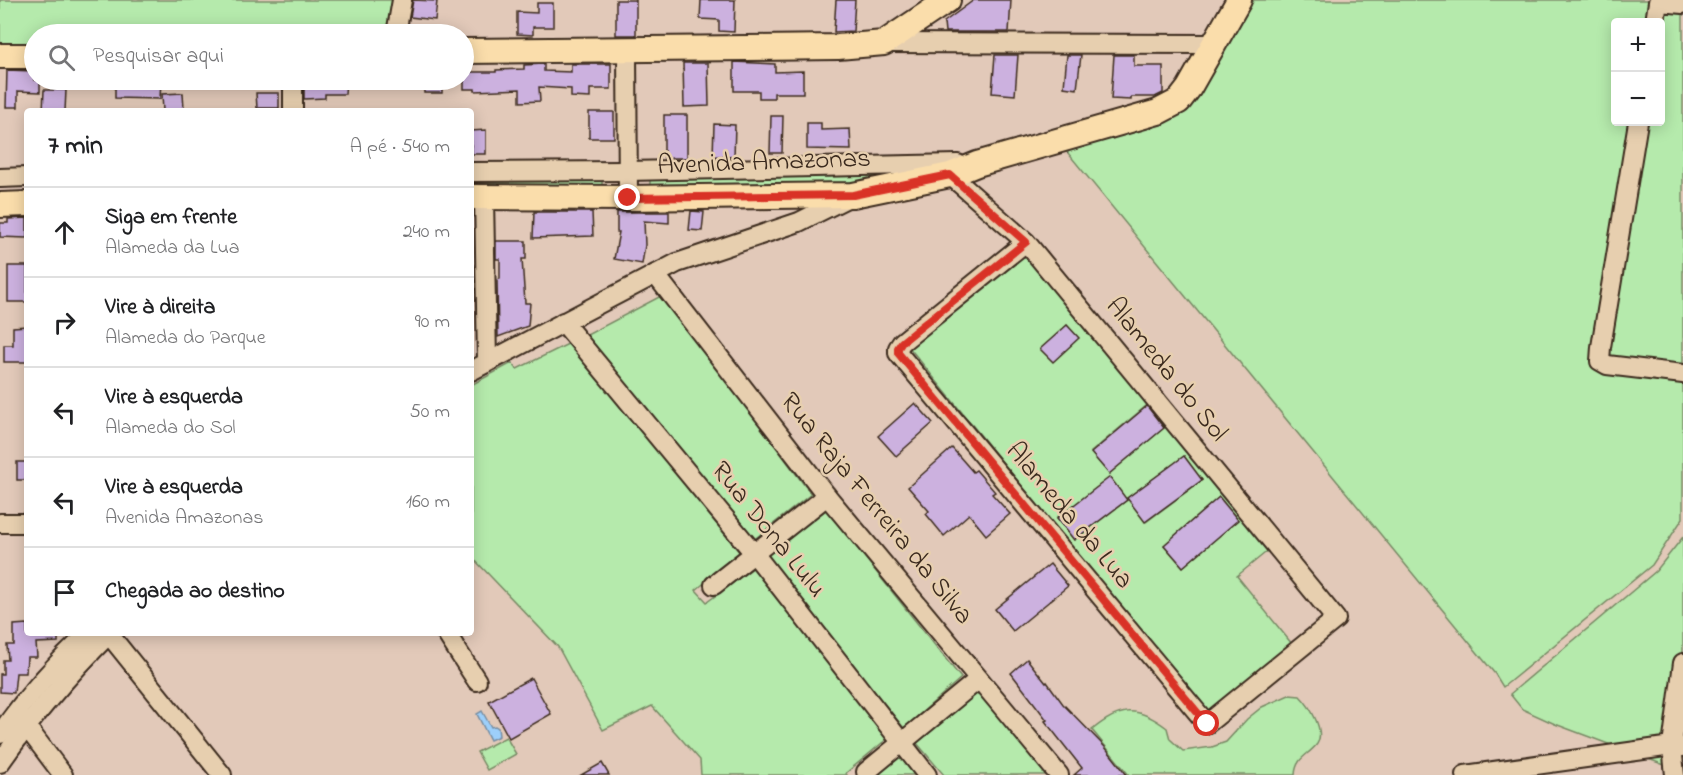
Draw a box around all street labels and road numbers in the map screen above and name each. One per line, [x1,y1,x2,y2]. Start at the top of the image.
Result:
street label: Avenida Amazonas [656,140,872,186]
street label: Alameda do Sol [1095,289,1237,451]
street label: Rua Raja Ferreira da Silva [770,384,982,634]
street label: Alameda da Lua [996,434,1142,598]
street label: Rua Dona Lulu [701,453,835,607]

